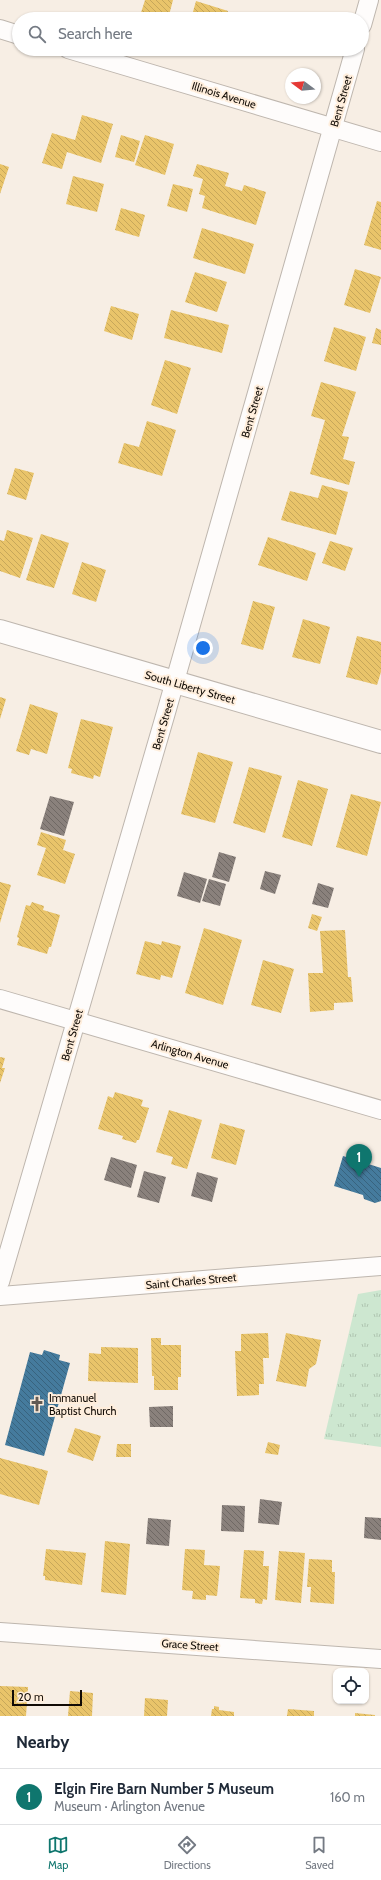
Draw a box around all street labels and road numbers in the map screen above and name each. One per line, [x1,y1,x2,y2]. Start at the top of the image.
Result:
street label: Bent Street [327,73,355,128]
street label: Illinois Avenue [190,79,258,112]
street label: Bent Street [238,384,266,439]
street label: South Liberty Street [143,667,237,707]
street label: Bent Street [149,696,177,751]
street label: Bent Street [58,1007,86,1062]
street label: Arlington Avenue [150,1036,231,1072]
street label: Saint Charles Street [145,1270,237,1292]
street label: Grace Street [161,1636,219,1654]

